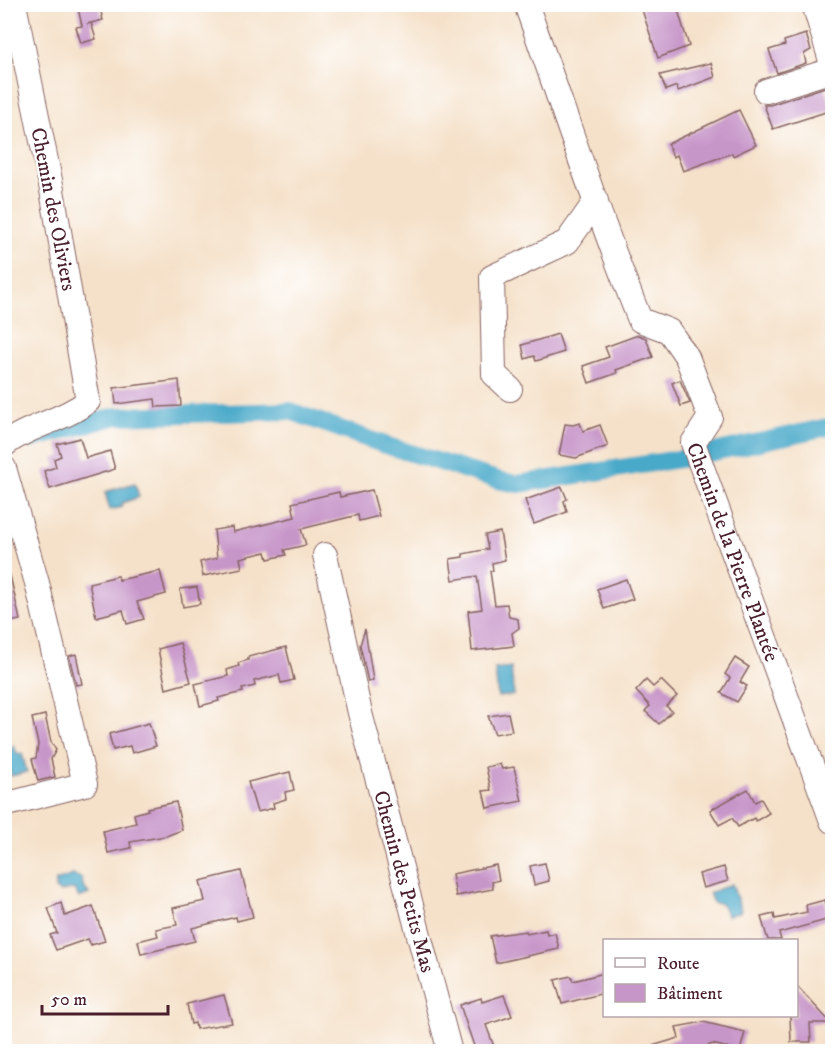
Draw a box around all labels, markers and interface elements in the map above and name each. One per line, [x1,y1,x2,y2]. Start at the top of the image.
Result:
street label: Chemin des Oliviers [24,125,82,293]
street label: Chemin de la Pierre Plantée [680,439,784,666]
street label: Chemin des Petits Mas [367,788,440,975]
legend [603,939,798,1017]
text: Route [657,953,700,975]
scale bar [42,978,168,1016]
text: Bâtiment [657,983,723,1005]
text: 50 m [51,989,87,1011]

